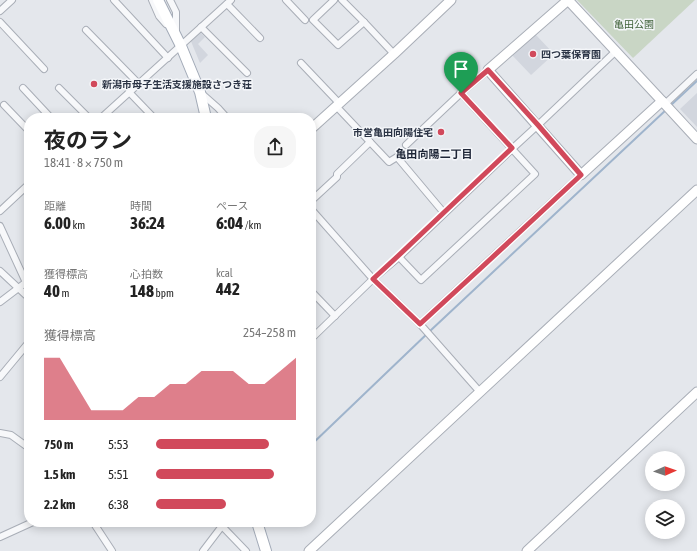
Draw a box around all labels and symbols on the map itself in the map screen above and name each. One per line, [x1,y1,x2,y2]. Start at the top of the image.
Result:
park label: 亀田公園 [614,19,654,30]
marker: 四つ葉保育園 [528,49,538,59]
place label: 四つ葉保育園 [541,49,601,60]
pin [444,52,478,93]
marker: 新潟市母子生活支援施設さつき荘 [89,79,99,89]
place label: 新潟市母子生活支援施設さつき荘 [102,79,252,90]
place label: 市営亀田向陽住宅 [353,127,433,138]
marker: 市営亀田向陽住宅 [436,127,446,137]
district label: 亀田向陽二丁目 [396,148,473,160]
north arrow [645,451,685,491]

